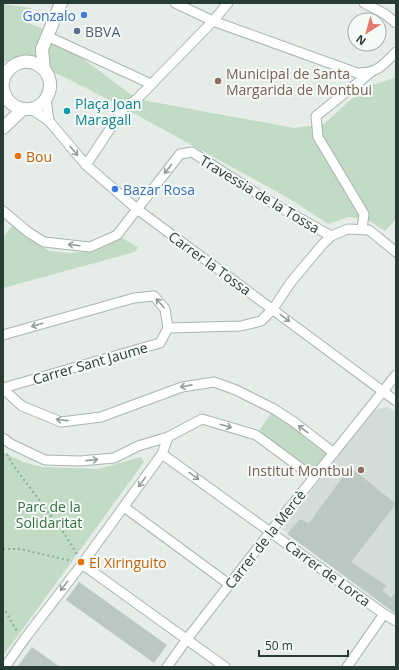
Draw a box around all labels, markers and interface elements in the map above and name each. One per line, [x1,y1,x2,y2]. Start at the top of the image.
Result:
place label: Gonzalo [23,6,76,25]
marker: Gonzalo [79,10,89,20]
north arrow [347,12,387,52]
place label: BBVA [85,22,120,41]
marker: BBVA [72,26,82,36]
text: N [353,32,369,49]
place label: Municipal de Santa Margarida de Montbui [226,64,372,99]
marker: Municipal de Santa Margarida de Montbui [213,76,223,86]
place label: Plaça Joan Maragall [75,94,141,129]
marker: Plaça Joan Maragall [62,106,72,116]
one-way arrow [69,146,78,156]
place label: Bou [26,147,52,166]
marker: Bou [13,151,23,161]
street label: Travessia de la Tossa [197,151,323,237]
one-way arrow [164,163,173,174]
place label: Bazar Rosa [123,180,195,199]
marker: Bazar Rosa [110,184,120,194]
street label: Carrer la Tossa [165,227,255,299]
one-way arrow [68,241,81,249]
one-way arrow [155,298,164,309]
one-way arrow [279,314,290,323]
one-way arrow [31,322,44,330]
street label: Carrer Sant Jaume [30,337,150,389]
one-way arrow [180,383,193,391]
one-way arrow [56,416,69,424]
one-way arrow [220,423,233,430]
one-way arrow [298,425,309,433]
one-way arrow [85,456,98,463]
place label: Institut Montbui [248,461,353,480]
marker: Institut Montbui [356,465,366,475]
one-way arrow [188,472,199,480]
one-way arrow [138,476,146,487]
street label: Carrer de la Mercè [220,485,310,593]
park label: Parc de la Solidaritat [16,497,82,532]
street label: Carrer de Lorca [281,536,375,610]
place label: El Xiringuito [89,553,167,572]
marker: El Xiringuito [76,557,86,567]
one-way arrow [60,581,69,592]
scale bar [259,632,348,658]
text: 50 m [265,637,293,654]

